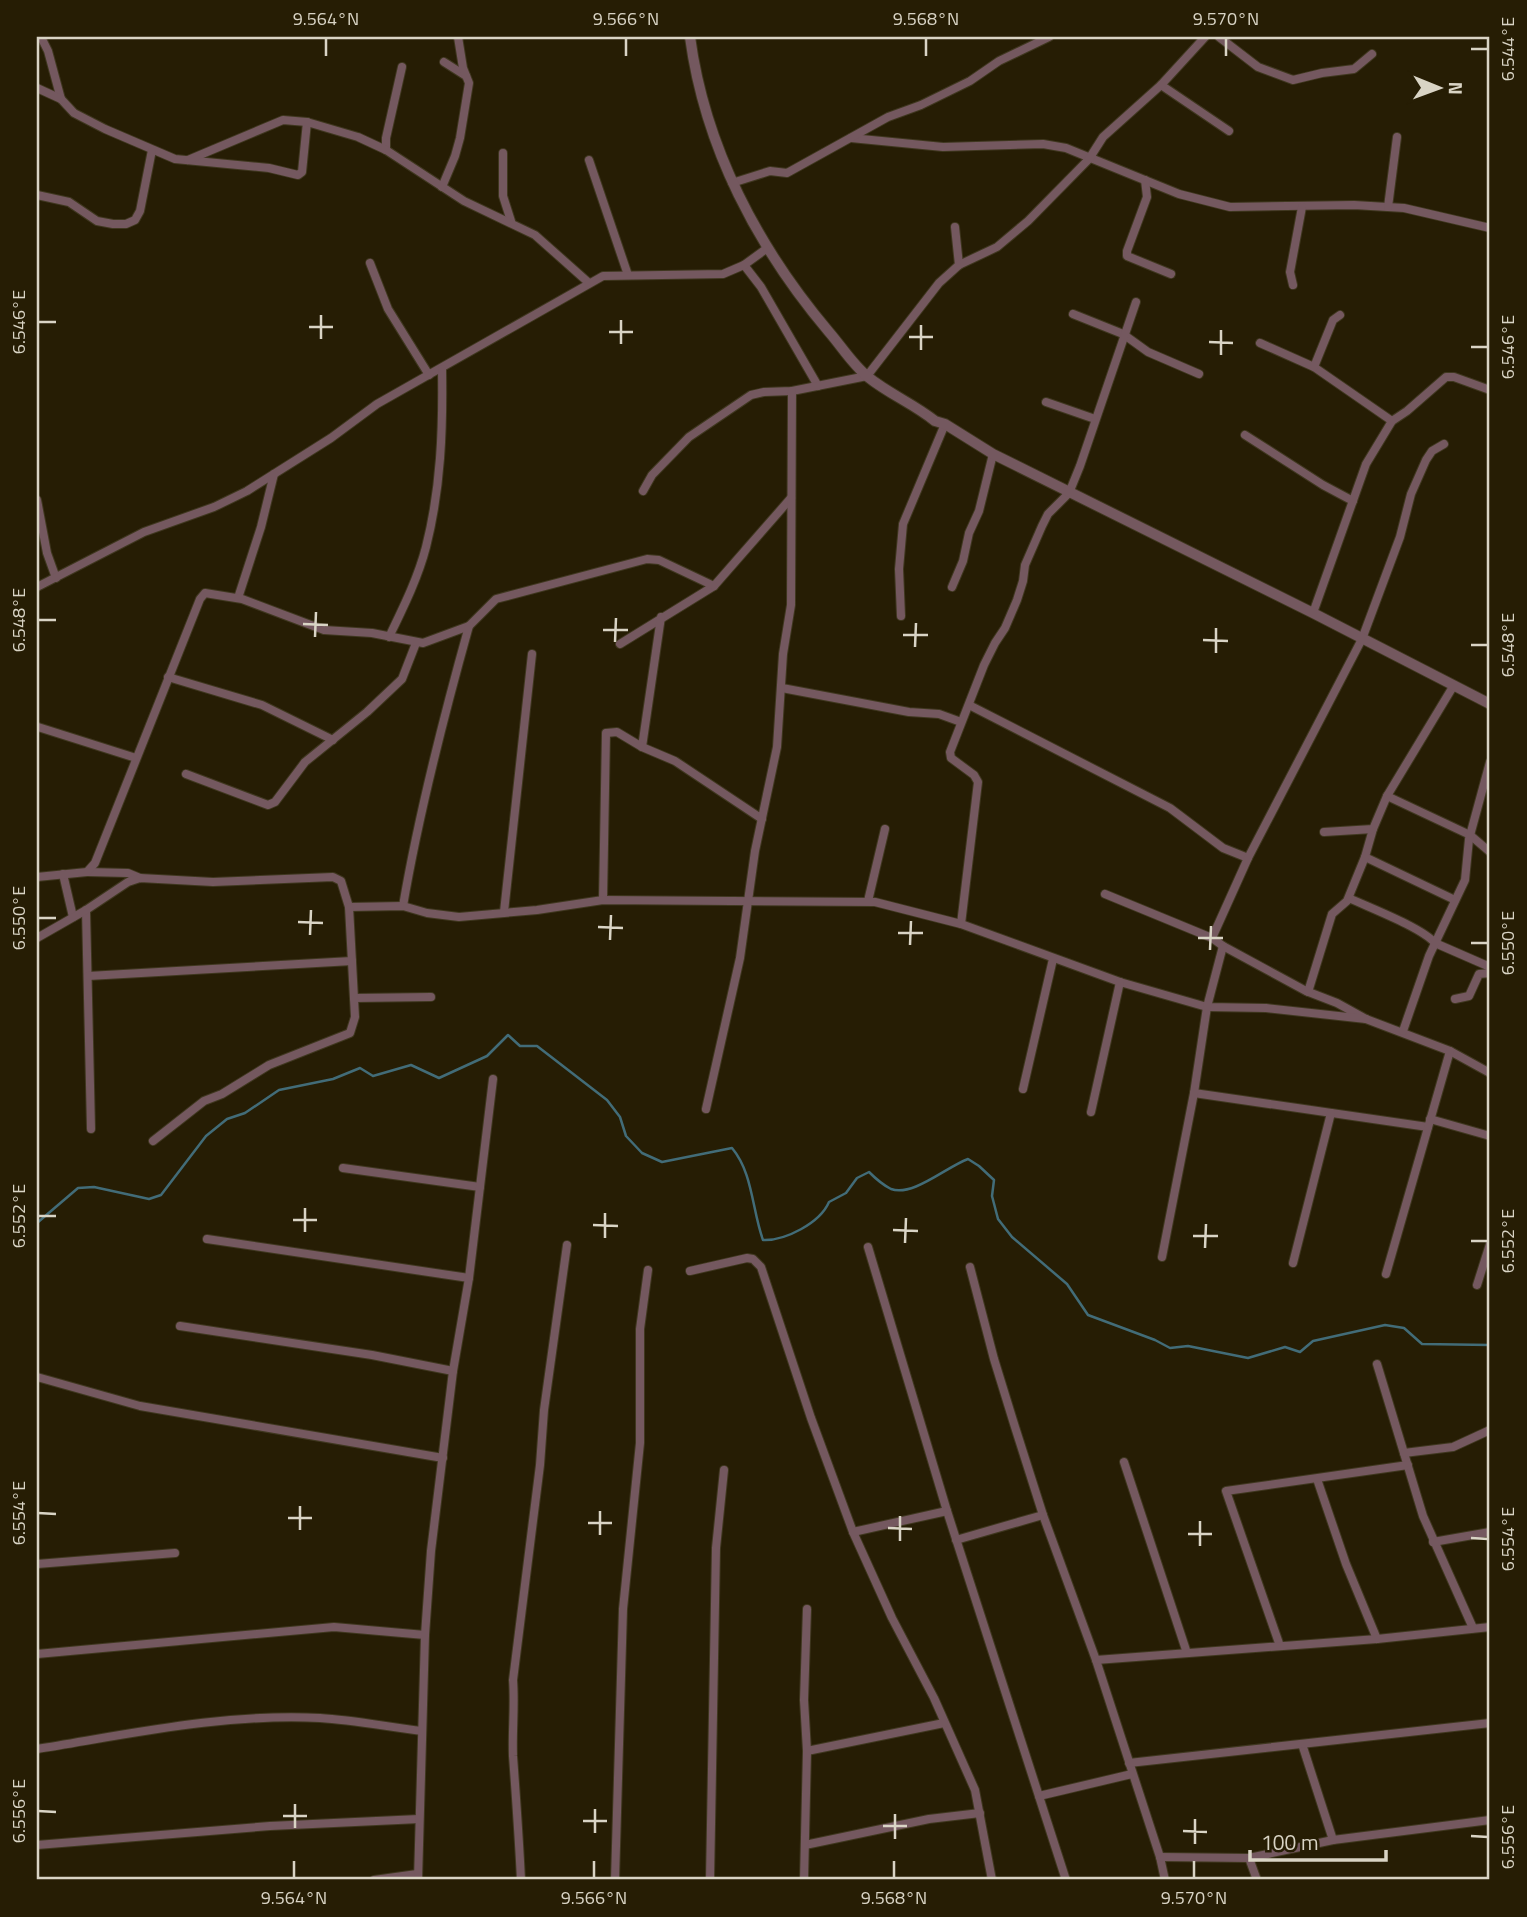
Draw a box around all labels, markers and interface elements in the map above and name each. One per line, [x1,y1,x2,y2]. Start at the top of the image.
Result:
text: 9.564°N [293,5,359,32]
text: 9.566°N [593,5,659,32]
text: 9.568°N [893,5,959,32]
text: 9.570°N [1193,5,1259,32]
text: 6.544°E [1494,17,1521,81]
north arrow [1404,52,1474,122]
text: N [1442,81,1471,95]
text: 6.546°E [5,290,32,354]
text: 6.546°E [1494,315,1521,379]
text: 6.548°E [5,588,32,652]
text: 6.548°E [1494,613,1521,677]
text: 6.550°E [5,886,32,950]
text: 6.550°E [1494,911,1521,975]
text: 6.552°E [5,1184,32,1248]
text: 6.552°E [1494,1209,1521,1273]
text: 6.554°E [5,1481,32,1545]
text: 6.554°E [1494,1507,1521,1571]
text: 6.556°E [5,1779,32,1843]
text: 6.556°E [1494,1805,1521,1869]
scale bar [1250,1819,1387,1863]
text: 100 m [1261,1826,1318,1858]
text: 9.564°N [261,1884,327,1911]
text: 9.566°N [561,1884,627,1911]
text: 9.568°N [861,1884,927,1911]
text: 9.570°N [1161,1884,1227,1911]

